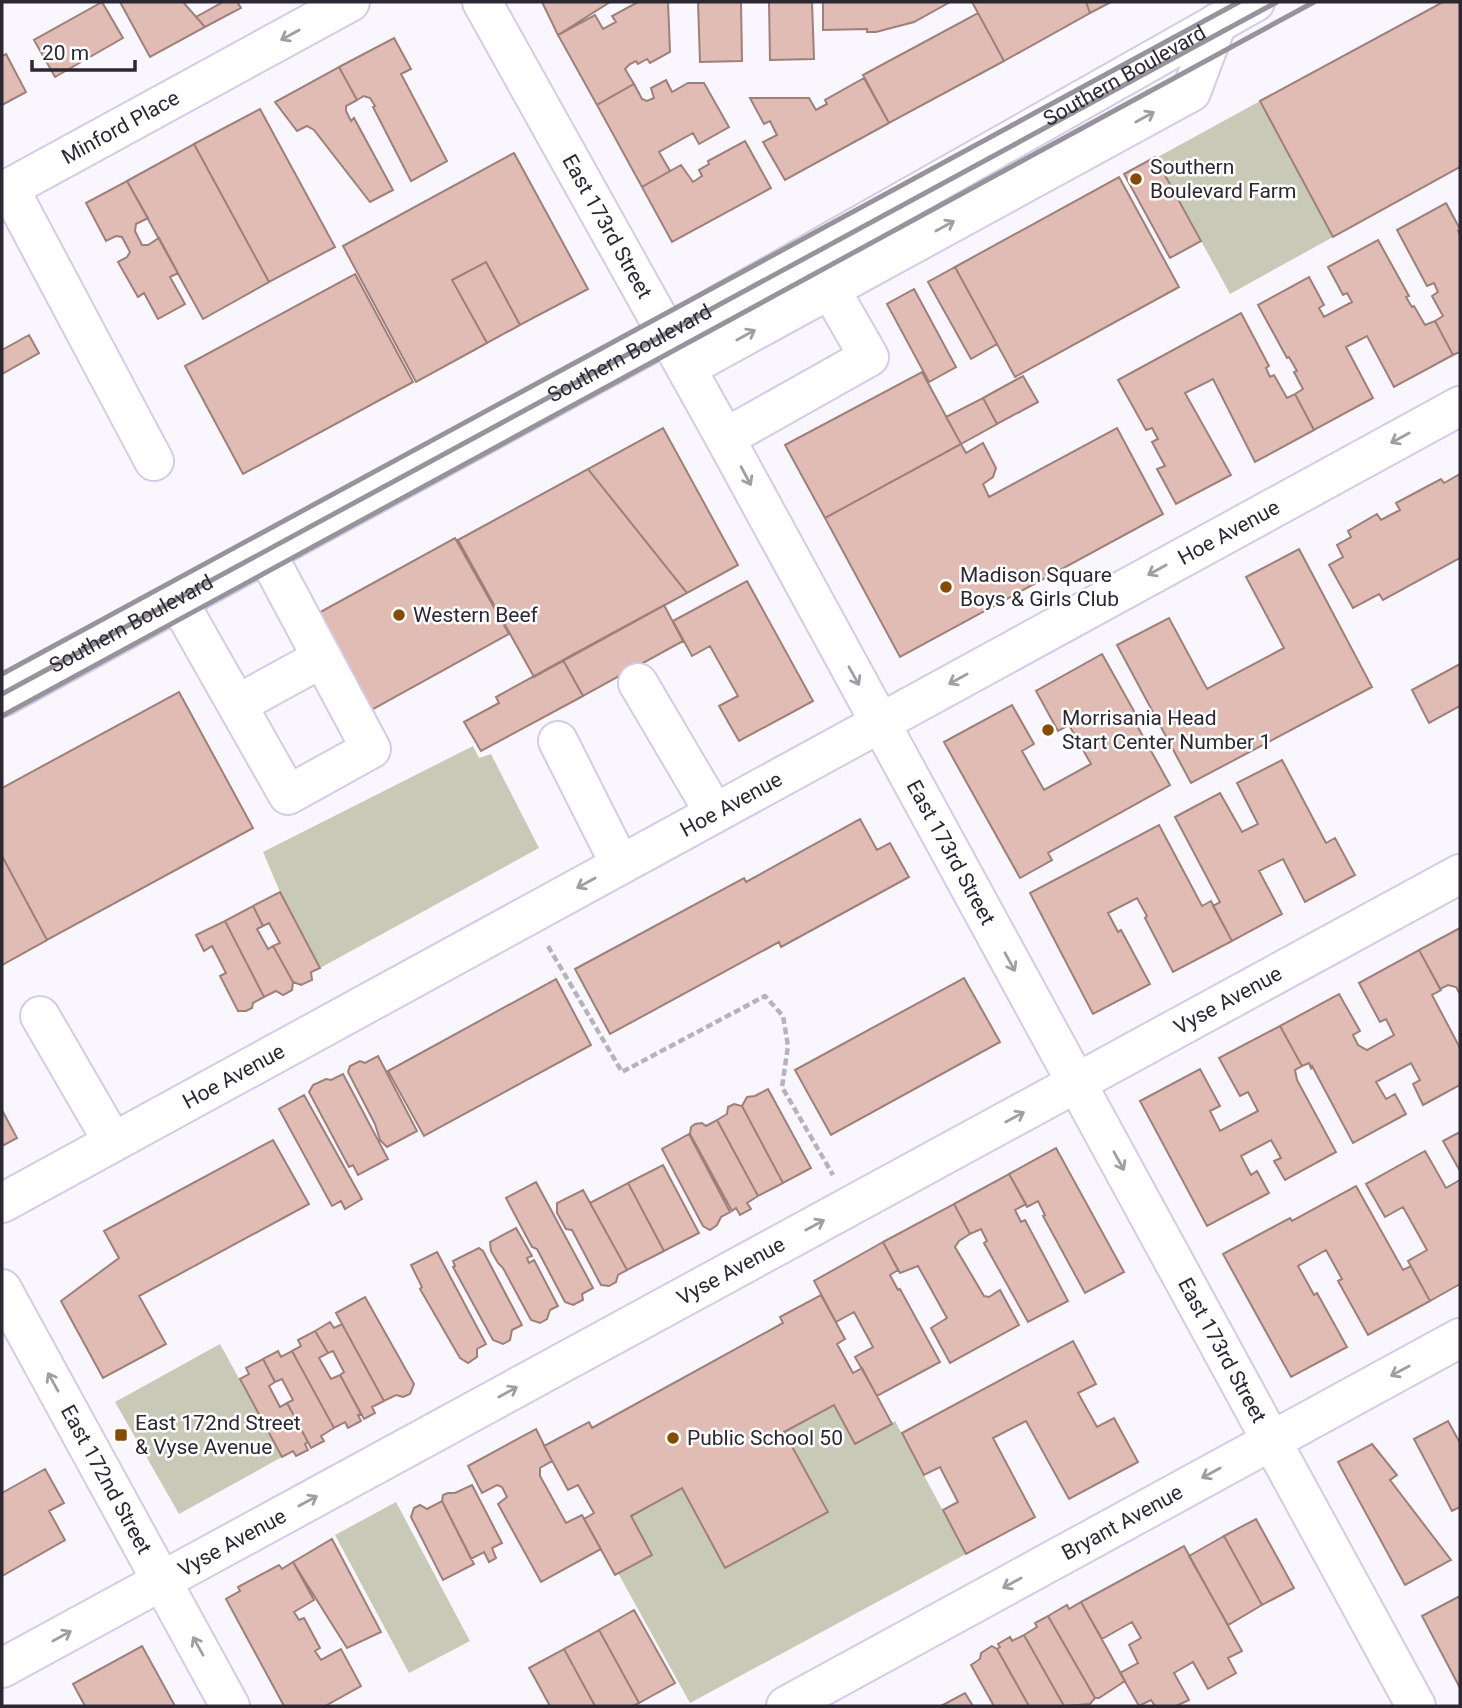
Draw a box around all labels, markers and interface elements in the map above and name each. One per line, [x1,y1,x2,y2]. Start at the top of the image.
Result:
street label: Southern Boulevard [1039,20,1210,131]
scale bar [32,28,135,72]
one-way arrow [280,28,301,42]
text: 20 m [42,41,89,65]
street label: Minford Place [58,86,183,169]
one-way arrow [1134,110,1154,124]
street label: East 173rd Street [557,150,657,303]
place label: Southern Boulevard Farm [1150,155,1296,203]
marker: Southern Boulevard Farm [1128,171,1144,187]
one-way arrow [934,219,955,232]
street label: Southern Boulevard [544,299,715,408]
one-way arrow [735,328,755,342]
one-way arrow [1391,431,1411,445]
one-way arrow [740,465,753,486]
street label: Hoe Avenue [1174,495,1284,570]
place label: Madison Square Boys & Girls Club [960,563,1119,611]
one-way arrow [1148,563,1168,577]
street label: Southern Boulevard [45,570,217,678]
marker: Madison Square Boys & Girls Club [938,579,954,595]
place label: Western Beef [413,603,539,627]
marker: Western Beef [391,607,407,623]
one-way arrow [848,665,861,686]
one-way arrow [948,672,968,686]
place label: Morrisania Head Start Center Number 1 [1062,706,1271,754]
marker: Morrisania Head Start Center Number 1 [1040,722,1056,738]
street label: Hoe Avenue [676,767,786,842]
street label: East 173rd Street [902,776,1000,929]
one-way arrow [577,876,597,890]
one-way arrow [1004,951,1017,972]
street label: Vyse Avenue [1170,961,1286,1039]
street label: Hoe Avenue [179,1039,289,1114]
one-way arrow [1005,1109,1025,1123]
one-way arrow [1112,1151,1126,1171]
one-way arrow [805,1218,825,1232]
street label: Vyse Avenue [673,1232,789,1310]
street label: East 173rd Street [1173,1274,1271,1427]
one-way arrow [1390,1365,1411,1378]
one-way arrow [46,1373,60,1393]
one-way arrow [497,1385,518,1398]
street label: East 172nd Street [56,1401,156,1558]
place label: East 172nd Street & Vyse Avenue [135,1411,301,1459]
place label: Public School 50 [687,1426,843,1450]
marker: East 172nd Street & Vyse Avenue [113,1427,129,1443]
marker: Public School 50 [665,1430,681,1446]
one-way arrow [1202,1467,1222,1481]
street label: Bryant Avenue [1058,1480,1187,1565]
one-way arrow [298,1494,318,1508]
street label: Vyse Avenue [174,1504,290,1582]
one-way arrow [1002,1577,1023,1590]
one-way arrow [51,1629,71,1643]
one-way arrow [191,1637,205,1657]

